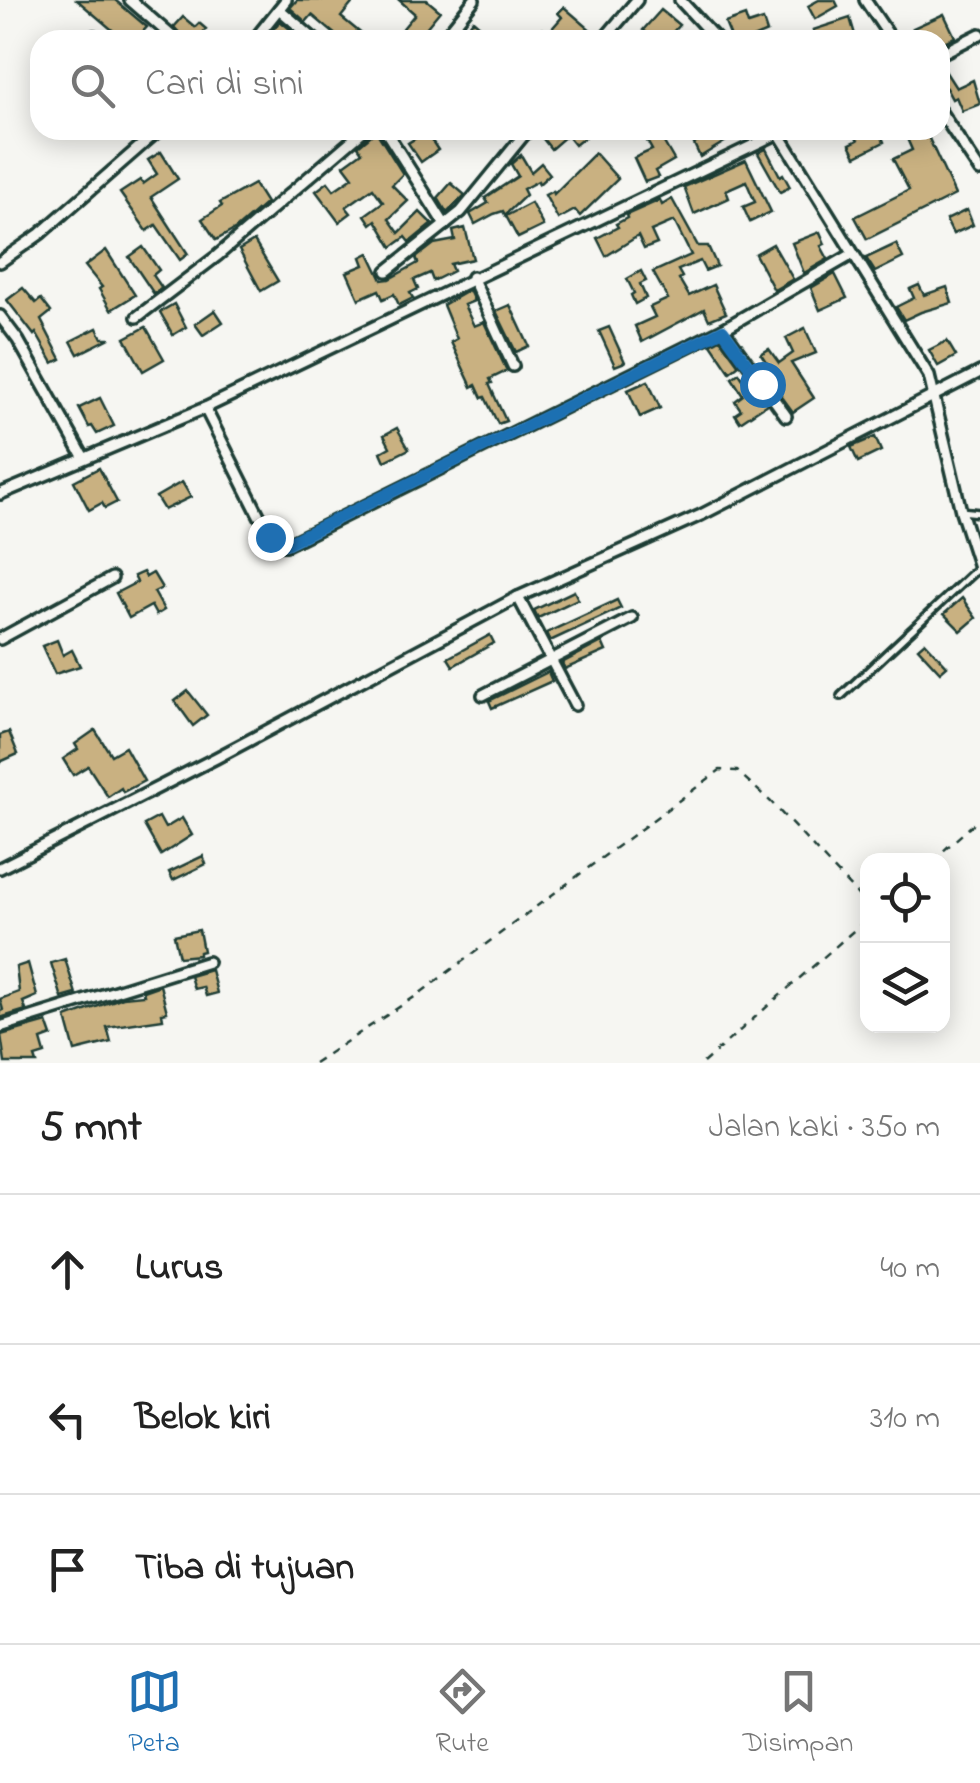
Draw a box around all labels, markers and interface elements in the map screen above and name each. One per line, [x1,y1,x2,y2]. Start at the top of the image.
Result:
search box [30,30,950,140]
text: Cari di sini [145,57,304,113]
icon: search [65,58,120,113]
route start [740,362,786,408]
route end [248,515,294,561]
map controls [860,853,950,1033]
button: locate [860,853,950,943]
button: layers [860,943,950,1033]
text: 5 mnt [40,1098,142,1159]
text: Jalan kaki · 350 m [709,1105,940,1152]
text: Lurus [135,1241,223,1297]
icon: ahead [40,1242,95,1297]
text: 40 m [880,1246,940,1293]
text: Belok kiri [135,1391,271,1447]
icon: left [40,1392,95,1447]
text: 310 m [870,1396,940,1443]
text: Tiba di tujuan [135,1541,354,1597]
icon: arrive [40,1542,95,1597]
tab: Peta [127,1664,182,1765]
tab: Rute [435,1664,490,1765]
tab: Disimpan [743,1664,853,1765]

